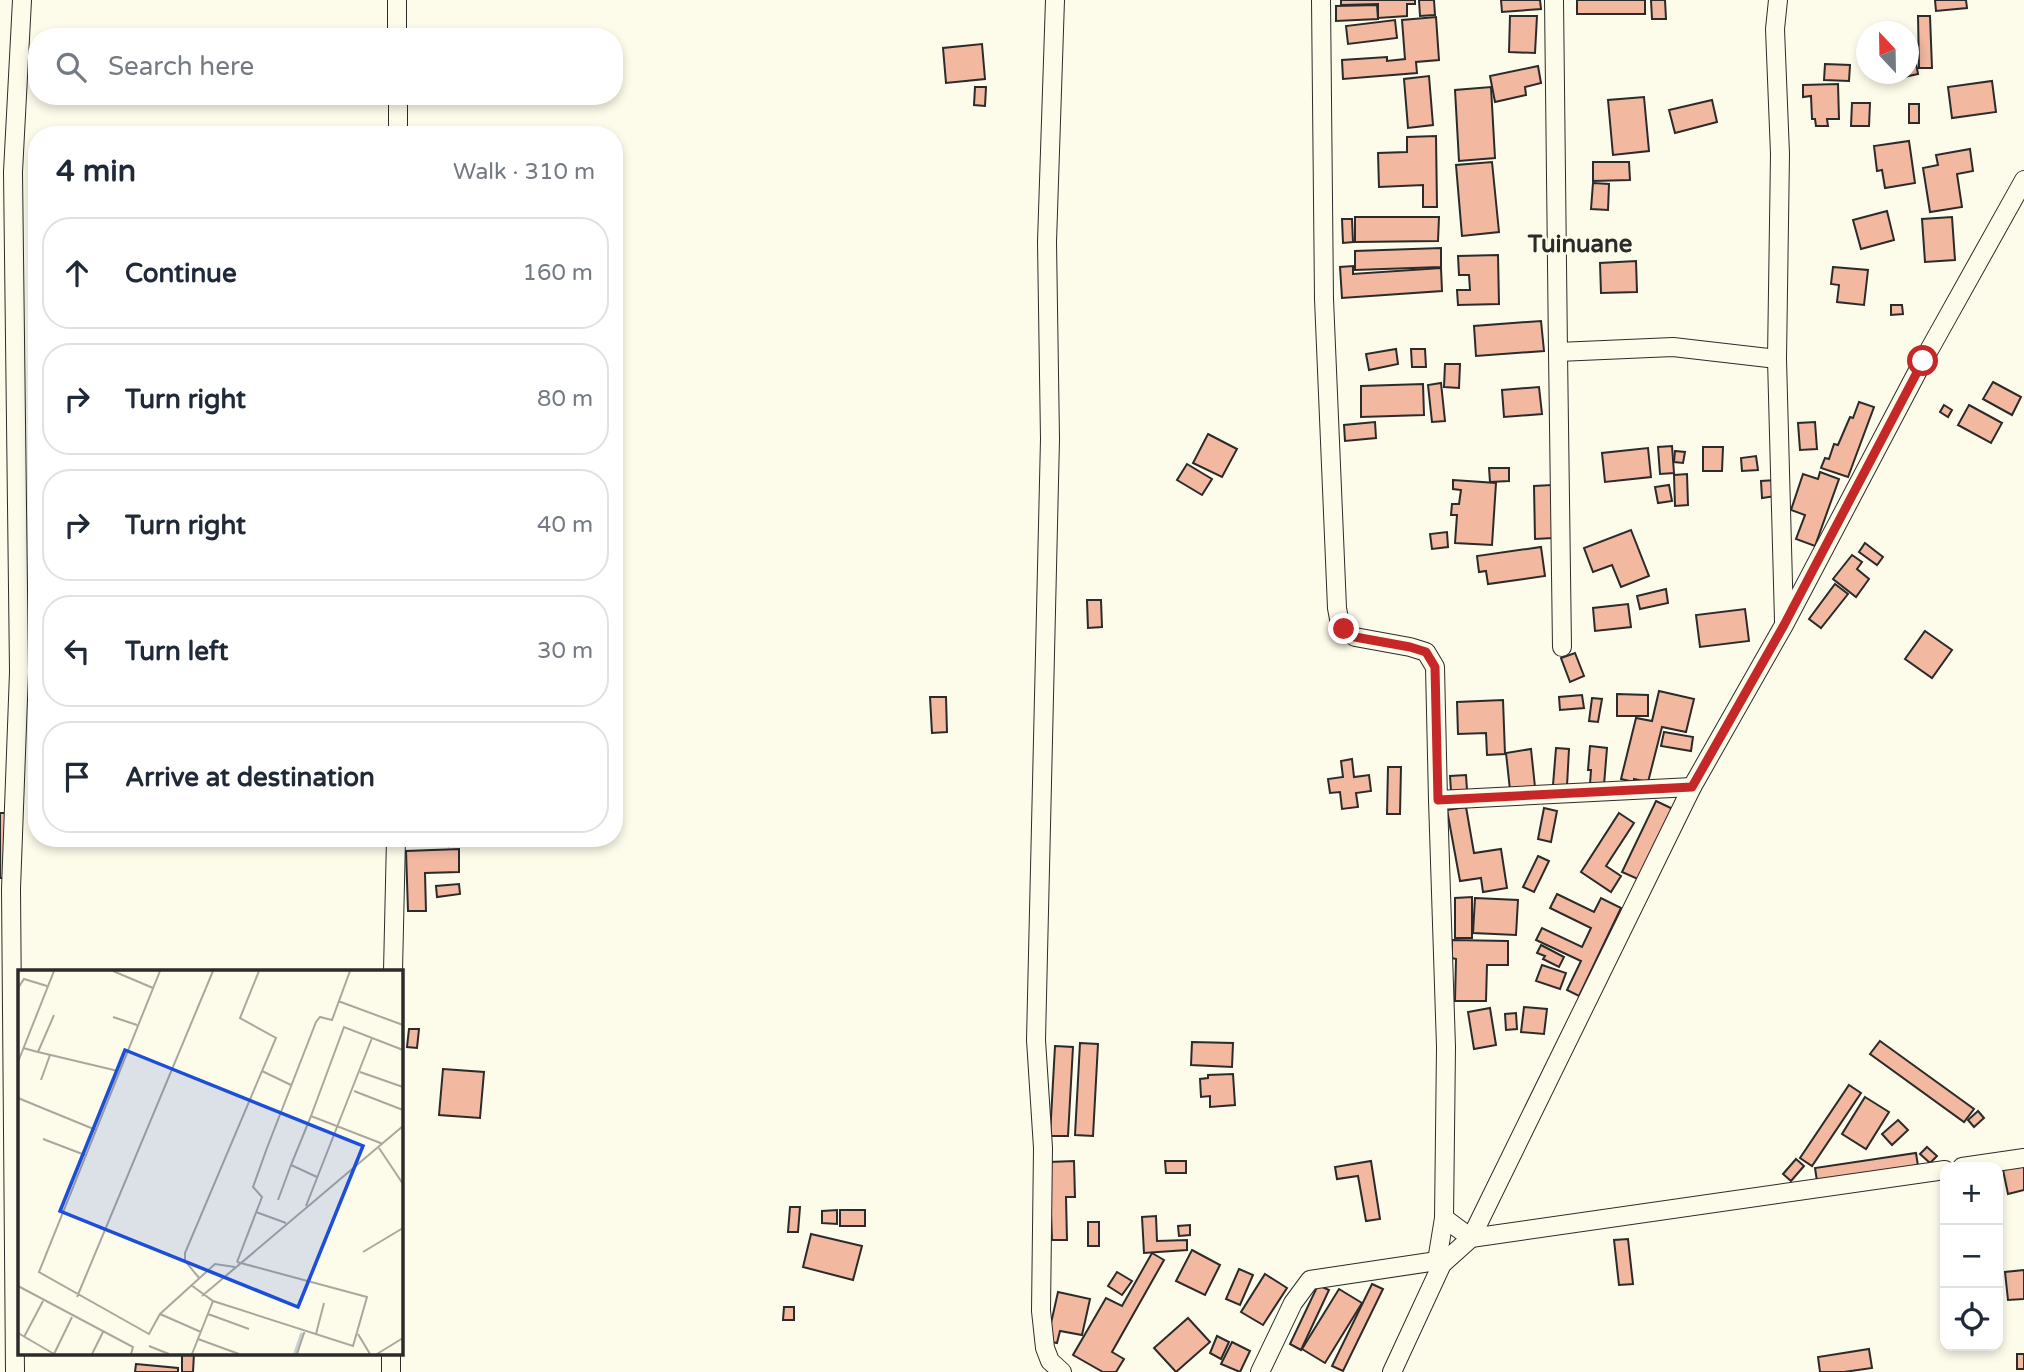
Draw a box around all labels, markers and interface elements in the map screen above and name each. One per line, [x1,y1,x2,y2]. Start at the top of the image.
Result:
north arrow [1856,21,1919,84]
search box [28,28,623,105]
icon: search [52,48,90,86]
text: Search here [108,51,254,82]
text: 4 min [56,153,136,190]
text: Walk · 310 m [453,158,595,186]
district label: Tuinuane [1527,230,1633,259]
icon: ahead [58,254,96,292]
text: Continue [125,258,237,289]
text: 160 m [523,259,593,287]
route start [1907,345,1938,376]
icon: right [58,380,96,418]
text: Turn right [125,384,246,415]
text: 80 m [537,385,593,413]
icon: right [58,506,96,544]
text: Turn right [125,510,246,541]
text: 40 m [537,511,593,539]
route end [1328,613,1359,644]
icon: left [58,632,96,670]
text: Turn left [125,636,228,667]
text: 30 m [537,637,593,665]
icon: arrive [58,758,96,796]
text: Arrive at destination [125,762,375,793]
inset map [18,970,402,1354]
map controls [1940,1162,2003,1351]
button: + [1940,1162,2003,1225]
button: − [1940,1225,2003,1288]
button: locate [1940,1288,2003,1351]

